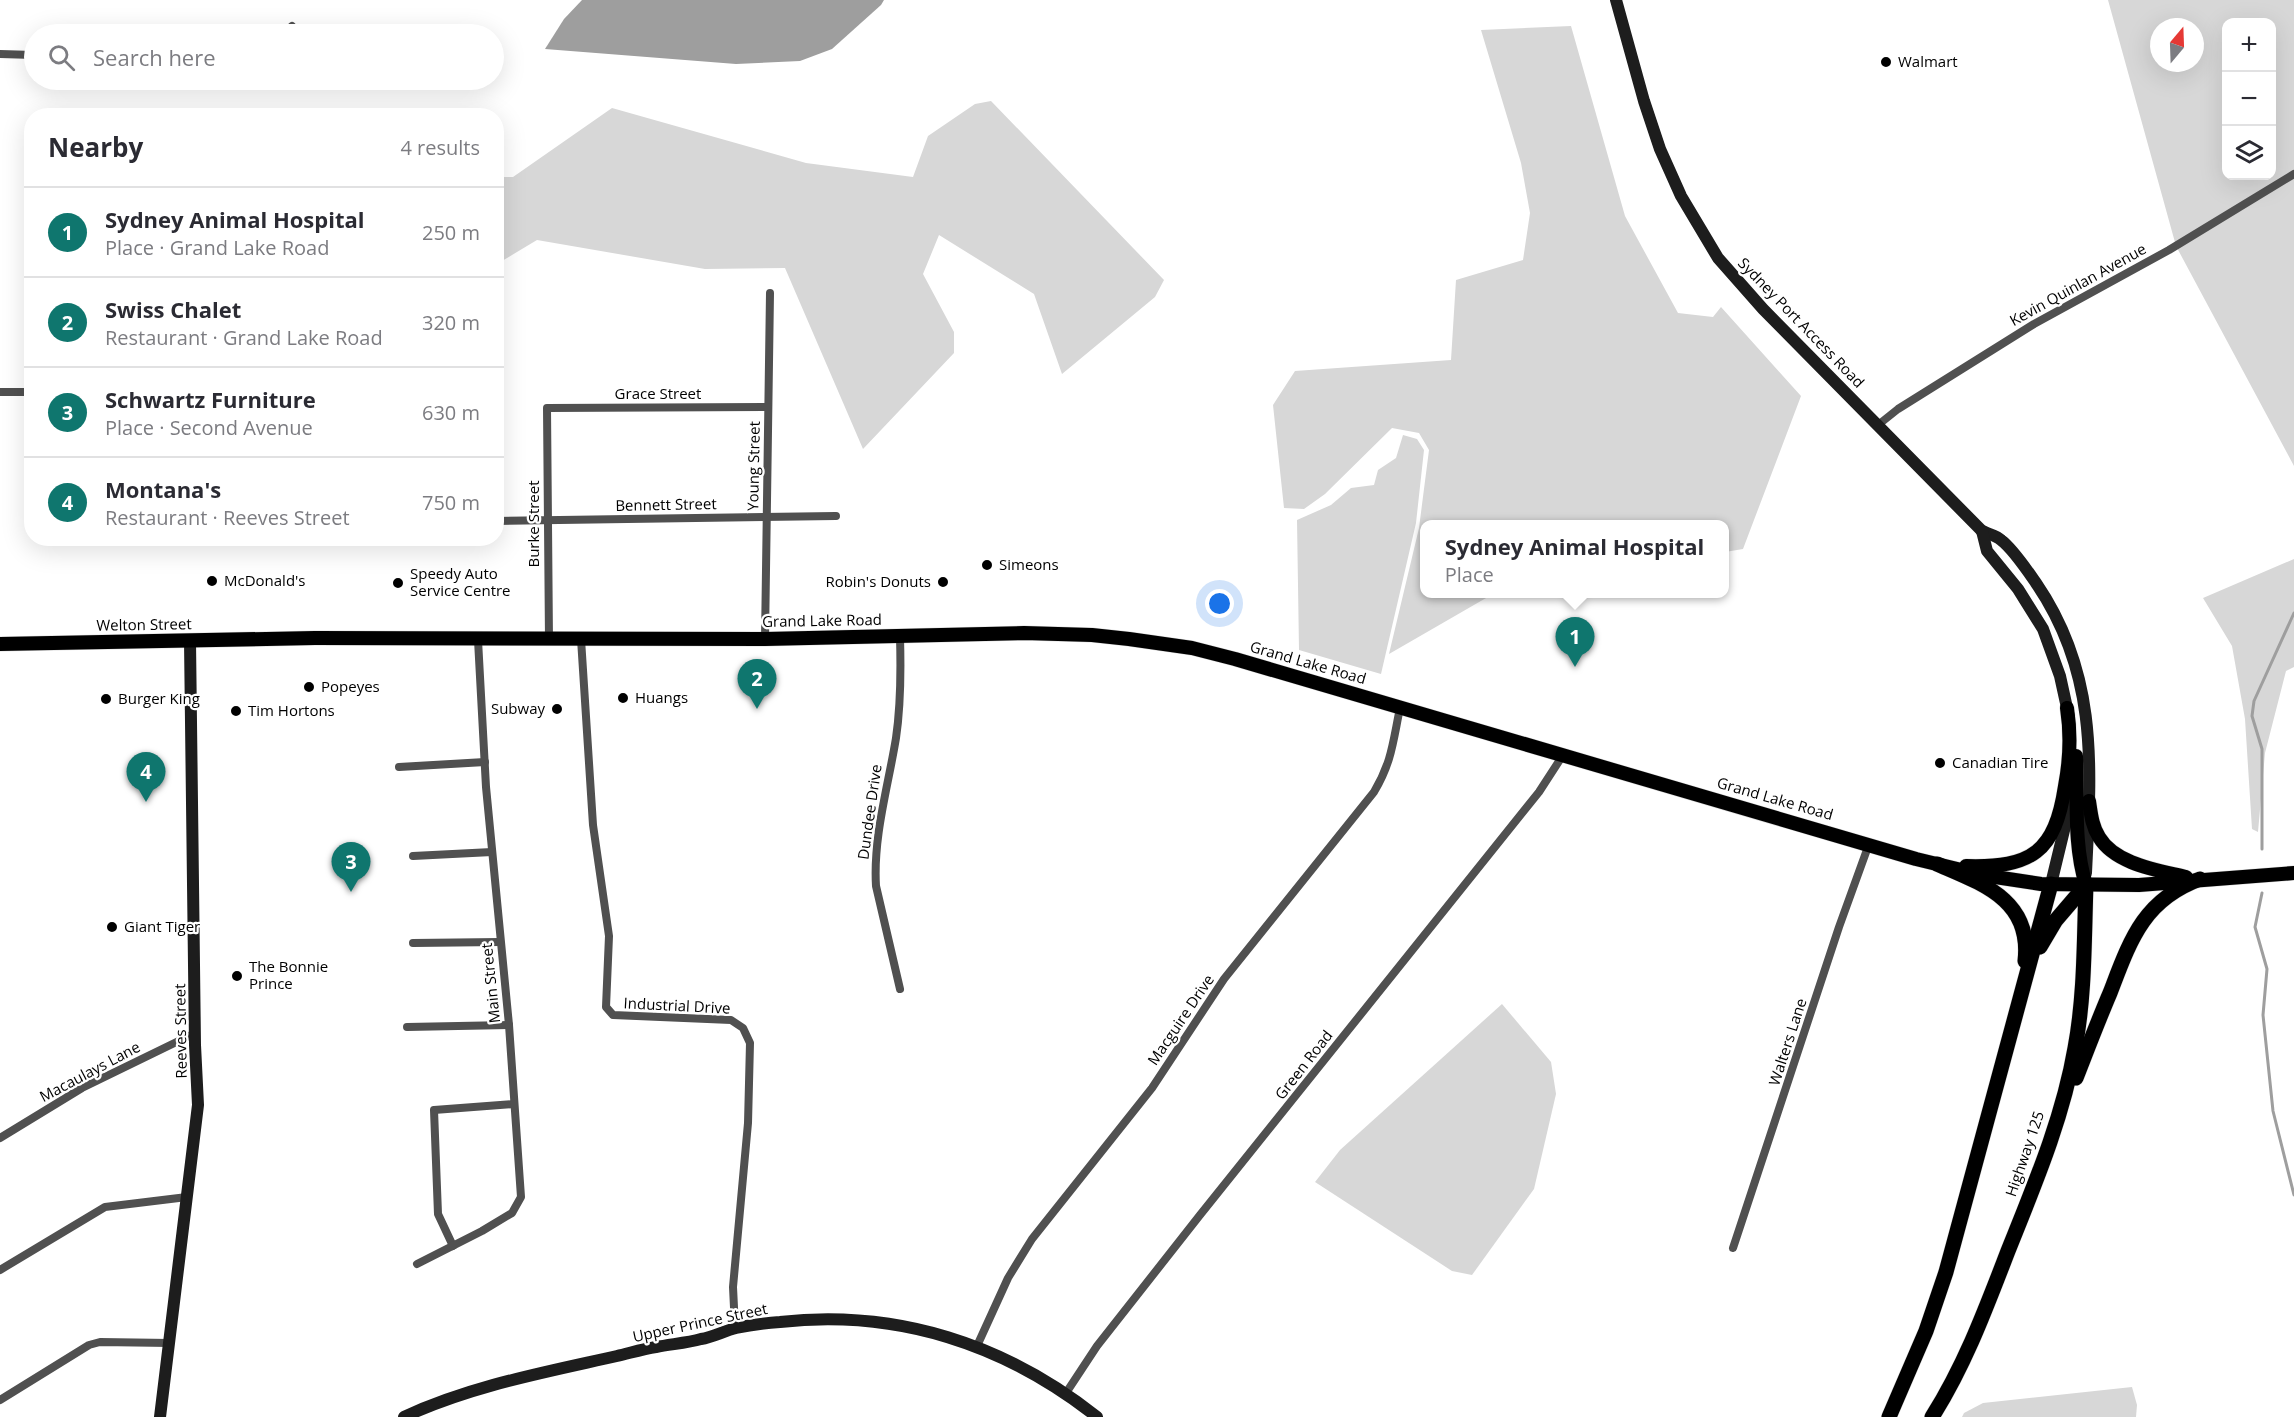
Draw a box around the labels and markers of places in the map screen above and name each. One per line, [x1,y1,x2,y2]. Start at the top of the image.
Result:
place label: Walmart [1898,51,1958,71]
marker: Walmart [1879,55,1893,69]
place label: Simeons [999,554,1059,574]
marker: Simeons [980,558,994,572]
place label: Speedy Auto Service Centre [410,563,511,600]
place label: McDonald's [224,570,306,590]
place label: Robin's Donuts [825,571,931,591]
marker: McDonald's [205,574,219,588]
marker: Robin's Donuts [936,575,950,589]
marker: Speedy Auto Service Centre [391,576,405,590]
pin: 1 [1556,618,1594,667]
pin: 2 [738,660,777,709]
place label: Popeyes [321,676,380,696]
marker: Popeyes [302,680,316,694]
place label: Huangs [635,687,688,707]
place label: Burger King [118,688,200,708]
marker: Huangs [616,691,630,705]
marker: Burger King [99,692,113,706]
place label: Subway [491,698,545,718]
place label: Tim Hortons [248,700,335,720]
marker: Subway [550,702,564,716]
marker: Tim Hortons [229,704,243,718]
pin: 4 [126,752,166,802]
place label: Canadian Tire [1952,752,2048,772]
marker: Canadian Tire [1933,756,1947,770]
pin: 3 [332,842,370,892]
place label: Giant Tiger [124,916,200,936]
marker: Giant Tiger [105,920,119,934]
place label: The Bonnie Prince [249,956,328,993]
marker: The Bonnie Prince [230,969,244,983]

